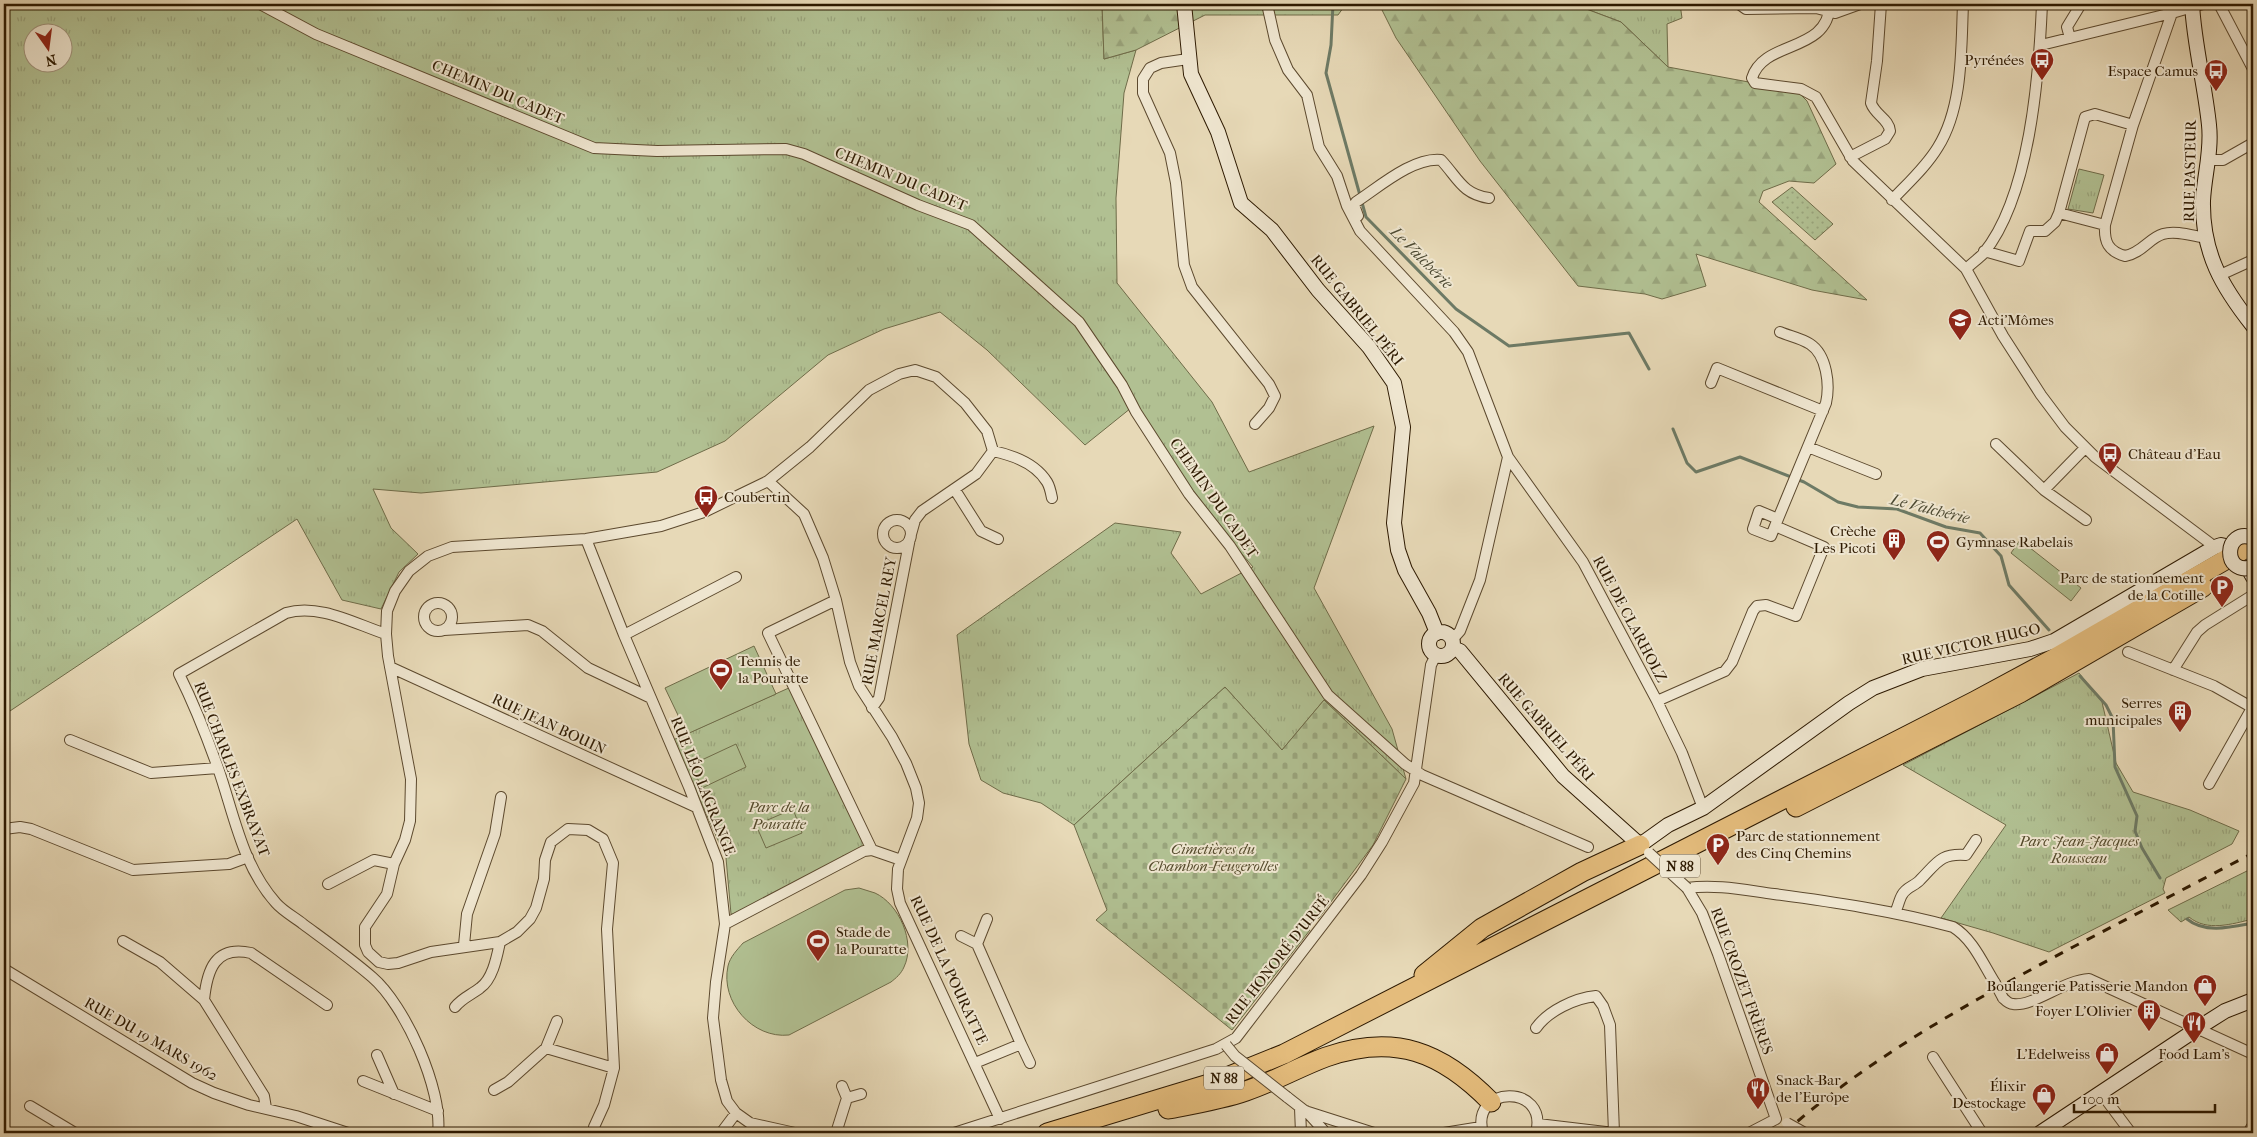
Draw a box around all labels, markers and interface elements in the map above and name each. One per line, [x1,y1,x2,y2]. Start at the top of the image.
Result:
north arrow [22,22,72,72]
bus stop icon: Pyrénées [2029,47,2055,81]
text: N [43,51,58,70]
place label: Pyrénées [1964,51,2024,69]
street label: CHEMIN DU CADET [429,56,568,128]
bus stop icon: Espace Camus [2203,58,2229,92]
place label: Espace Camus [2108,62,2198,80]
street label: RUE PASTEUR [2180,119,2200,222]
street label: CHEMIN DU CADET [832,143,971,215]
water label: Le Valchérie [1386,221,1457,293]
street label: RUE GABRIEL PÉRI [1307,251,1407,369]
school or university icon: Acti'Mômes [1947,307,1973,341]
place label: Acti'Mômes [1977,311,2054,329]
street label: CHEMIN DU CADET [1166,435,1263,562]
bus stop icon: Château d'Eau [2097,441,2123,475]
place label: Château d'Eau [2128,445,2221,463]
bus stop icon: Coubertin [693,484,719,518]
place label: Coubertin [724,488,791,506]
water label: Le Valchérie [1888,489,1972,528]
place label: Crèche Les Picoti [1813,522,1877,557]
building icon: Crèche Les Picoti [1881,527,1907,561]
sports icon: Gymnase Rabelais [1925,529,1951,563]
place label: Gymnase Rabelais [1956,533,2074,551]
street label: RUE DE CLARHOLZ [1589,553,1671,685]
street label: RUE MARCEL REY [858,555,900,687]
place label: Parc de stationnement de la Cotille [2060,569,2205,604]
parking icon: Parc de stationnement de la Cotille [2209,574,2235,608]
street label: RUE VICTOR HUGO [1900,619,2042,669]
place label: Tennis de la Pouratte [737,652,809,687]
sports icon: Tennis de la Pouratte [708,657,734,691]
street label: RUE GABRIEL PÉRI [1494,669,1598,785]
street label: RUE CHARLES EXBRAYAT [190,679,274,860]
street label: RUE JEAN BOUIN [489,690,609,759]
place label: Serres municipales [2085,694,2162,729]
building icon: Serres municipales [2167,699,2193,733]
street label: RUE LÉO LAGRANGE [667,714,739,858]
park label: Parc de la Pouratte [747,798,810,833]
place label: Parc de stationnement des Cinq Chemins [1736,827,1881,862]
parking icon: Parc de stationnement des Cinq Chemins [1705,832,1731,866]
park label: Parc Jean-Jacques Rousseau [2018,832,2139,867]
park label: Cimetières du Chambon-Feugerolles [1148,840,1278,875]
road number: N 88 [1660,854,1700,878]
street label: RUE HONORÉ D'URFÉ [1221,892,1333,1028]
street label: RUE DE LA POURATTE [906,893,992,1047]
street label: RUE CROZET FRÈRES [1707,905,1777,1057]
place label: Stade de la Pouratte [835,923,907,958]
sports icon: Stade de la Pouratte [805,928,831,962]
shop icon: Boulangerie Patisserie Mandon [2192,973,2218,1007]
place label: Boulangerie Patisserie Mandon [1987,977,2188,995]
street label: RUE DU 19 MARS 1962 [81,993,221,1085]
building icon: Foyer L'Olivier [2136,998,2162,1032]
place label: Foyer L'Olivier [2035,1002,2133,1020]
restaurant icon: Food Lam's [2181,1010,2207,1044]
shop icon: L'Edelweiss [2094,1041,2120,1075]
place label: L'Edelweiss [2016,1045,2090,1063]
place label: Food Lam's [2158,1045,2230,1063]
road number: N 88 [1204,1066,1244,1090]
place label: Snack-Bar de l'Europe [1776,1071,1850,1106]
restaurant icon: Snack-Bar de l'Europe [1745,1076,1771,1110]
place label: Élixir Destockage [1952,1077,2027,1112]
shop icon: Élixir Destockage [2031,1082,2057,1116]
scale bar [2074,1082,2216,1114]
text: 100 m [2082,1090,2120,1108]

